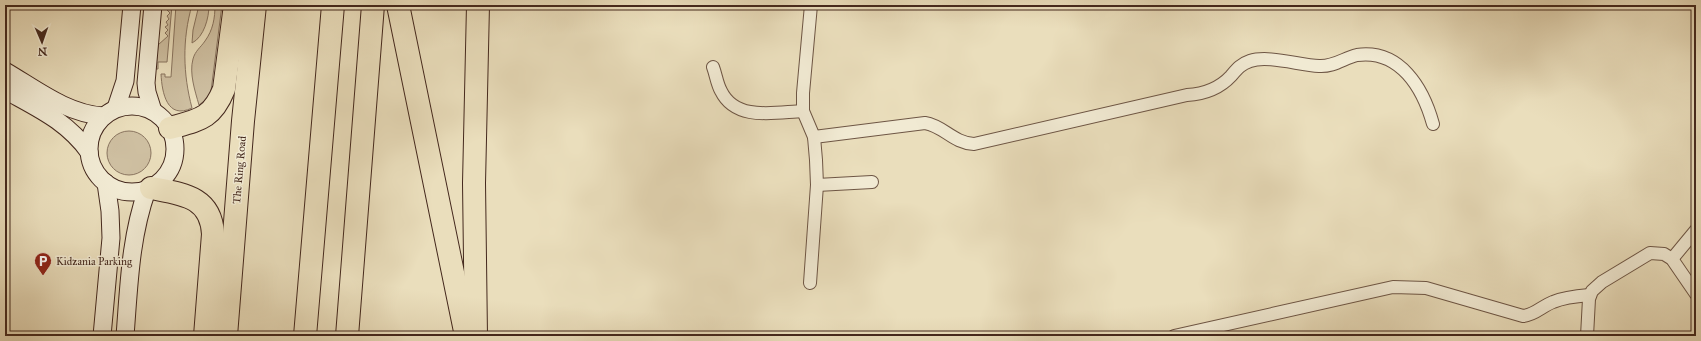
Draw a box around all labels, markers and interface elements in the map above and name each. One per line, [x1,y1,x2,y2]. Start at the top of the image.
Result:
north arrow [22,22,62,62]
text: N [37,45,47,58]
street label: The Ring Road [230,135,249,205]
parking icon: Kidzania Parking [33,251,53,276]
place label: Kidzania Parking [56,255,133,268]

